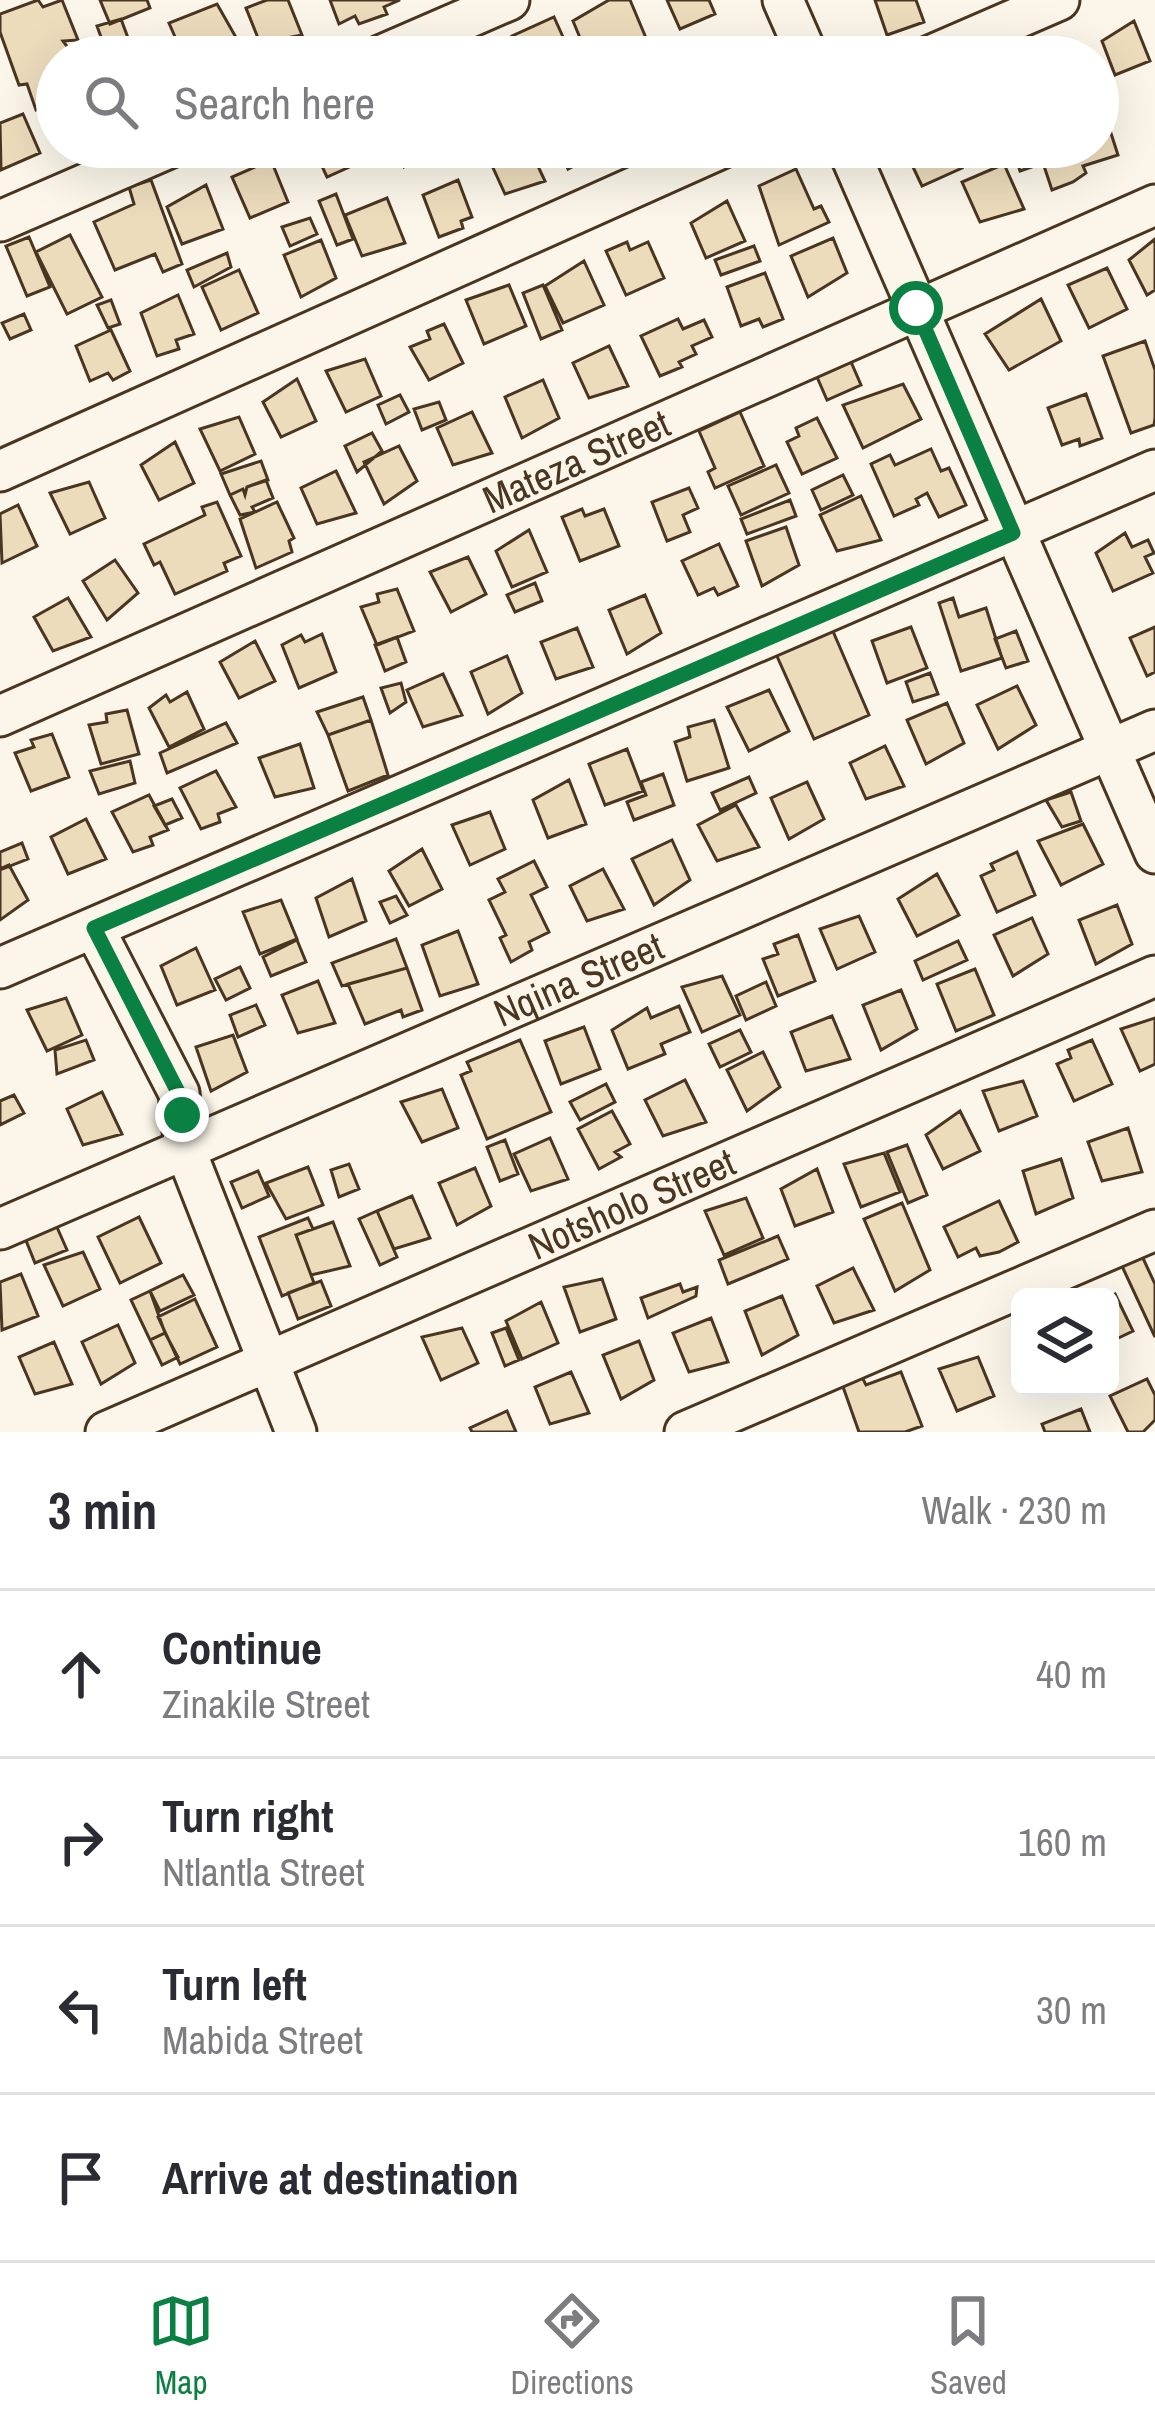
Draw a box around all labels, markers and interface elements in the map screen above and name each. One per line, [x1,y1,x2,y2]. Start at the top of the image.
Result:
search box [36,36,1119,168]
icon: search [78,69,144,135]
text: Search here [174,72,375,133]
route start [889,281,943,335]
street label: Mateza Street [475,397,678,525]
street label: Nqina Street [486,920,671,1039]
route end [155,1088,209,1142]
street label: Notsholo Street [520,1136,743,1271]
map controls [1011,1288,1119,1396]
button: layers [1011,1288,1119,1396]
text: 3 min [48,1476,157,1545]
text: Walk · 230 m [922,1484,1107,1536]
text: Continue [162,1617,322,1678]
icon: ahead [48,1641,114,1707]
text: 40 m [1036,1648,1107,1700]
text: Zinakile Street [162,1678,370,1730]
text: Turn right [162,1785,334,1846]
icon: right [48,1809,114,1875]
text: 160 m [1018,1816,1107,1868]
text: Ntlantla Street [162,1846,365,1898]
text: Turn left [162,1953,307,2014]
icon: left [48,1977,114,2043]
text: 30 m [1036,1984,1107,2036]
text: Mabida Street [162,2014,363,2066]
icon: arrive [48,2145,114,2211]
text: Arrive at destination [162,2147,519,2208]
tab: Map [148,2288,214,2404]
tab: Directions [510,2288,634,2404]
tab: Saved [930,2288,1007,2404]

